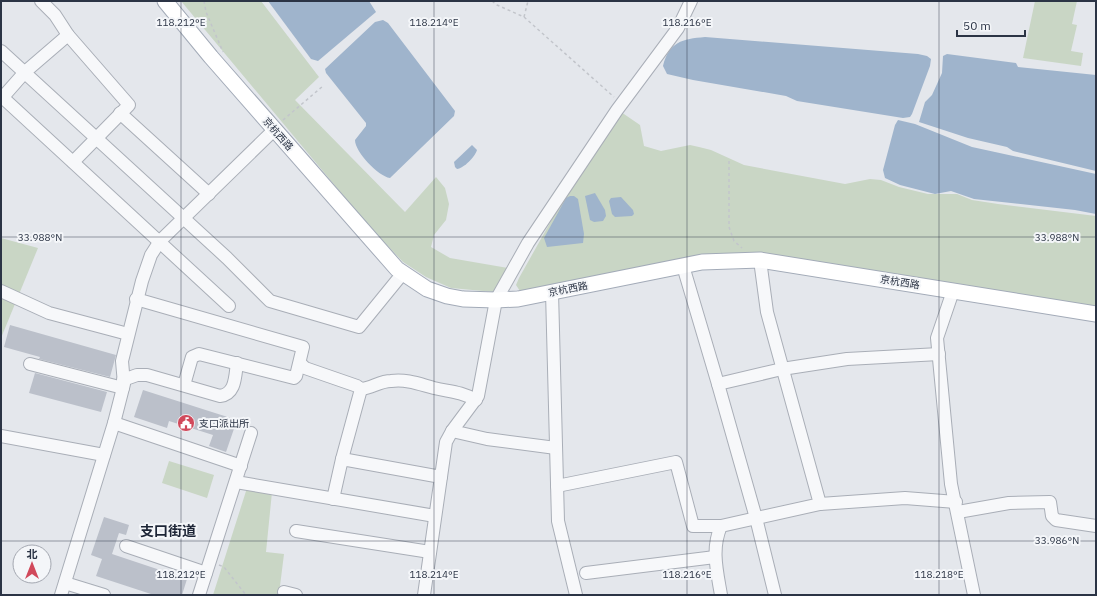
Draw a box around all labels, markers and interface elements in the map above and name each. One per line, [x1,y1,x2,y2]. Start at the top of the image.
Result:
scale bar [957,12,1025,38]
text: 118.212°E [156,16,206,29]
text: 118.214°E [409,16,459,29]
text: 118.216°E [662,16,712,29]
text: 50 m [963,18,991,33]
street label: 京杭西路 [260,115,296,153]
text: 33.988°N [18,231,62,244]
text: 33.988°N [1035,231,1079,244]
street label: 京杭西路 [879,272,921,292]
street label: 京杭西路 [547,279,589,299]
public building icon: 支口派出所 [176,413,196,433]
place label: 支口派出所 [199,417,249,430]
district label: 支口街道 [140,522,196,540]
text: 33.986°N [1035,534,1079,547]
north arrow [12,544,52,584]
text: 北 [27,547,38,561]
text: 118.212°E [156,568,206,581]
text: 118.214°E [409,568,459,581]
text: 118.216°E [662,568,712,581]
text: 118.218°E [914,568,964,581]

